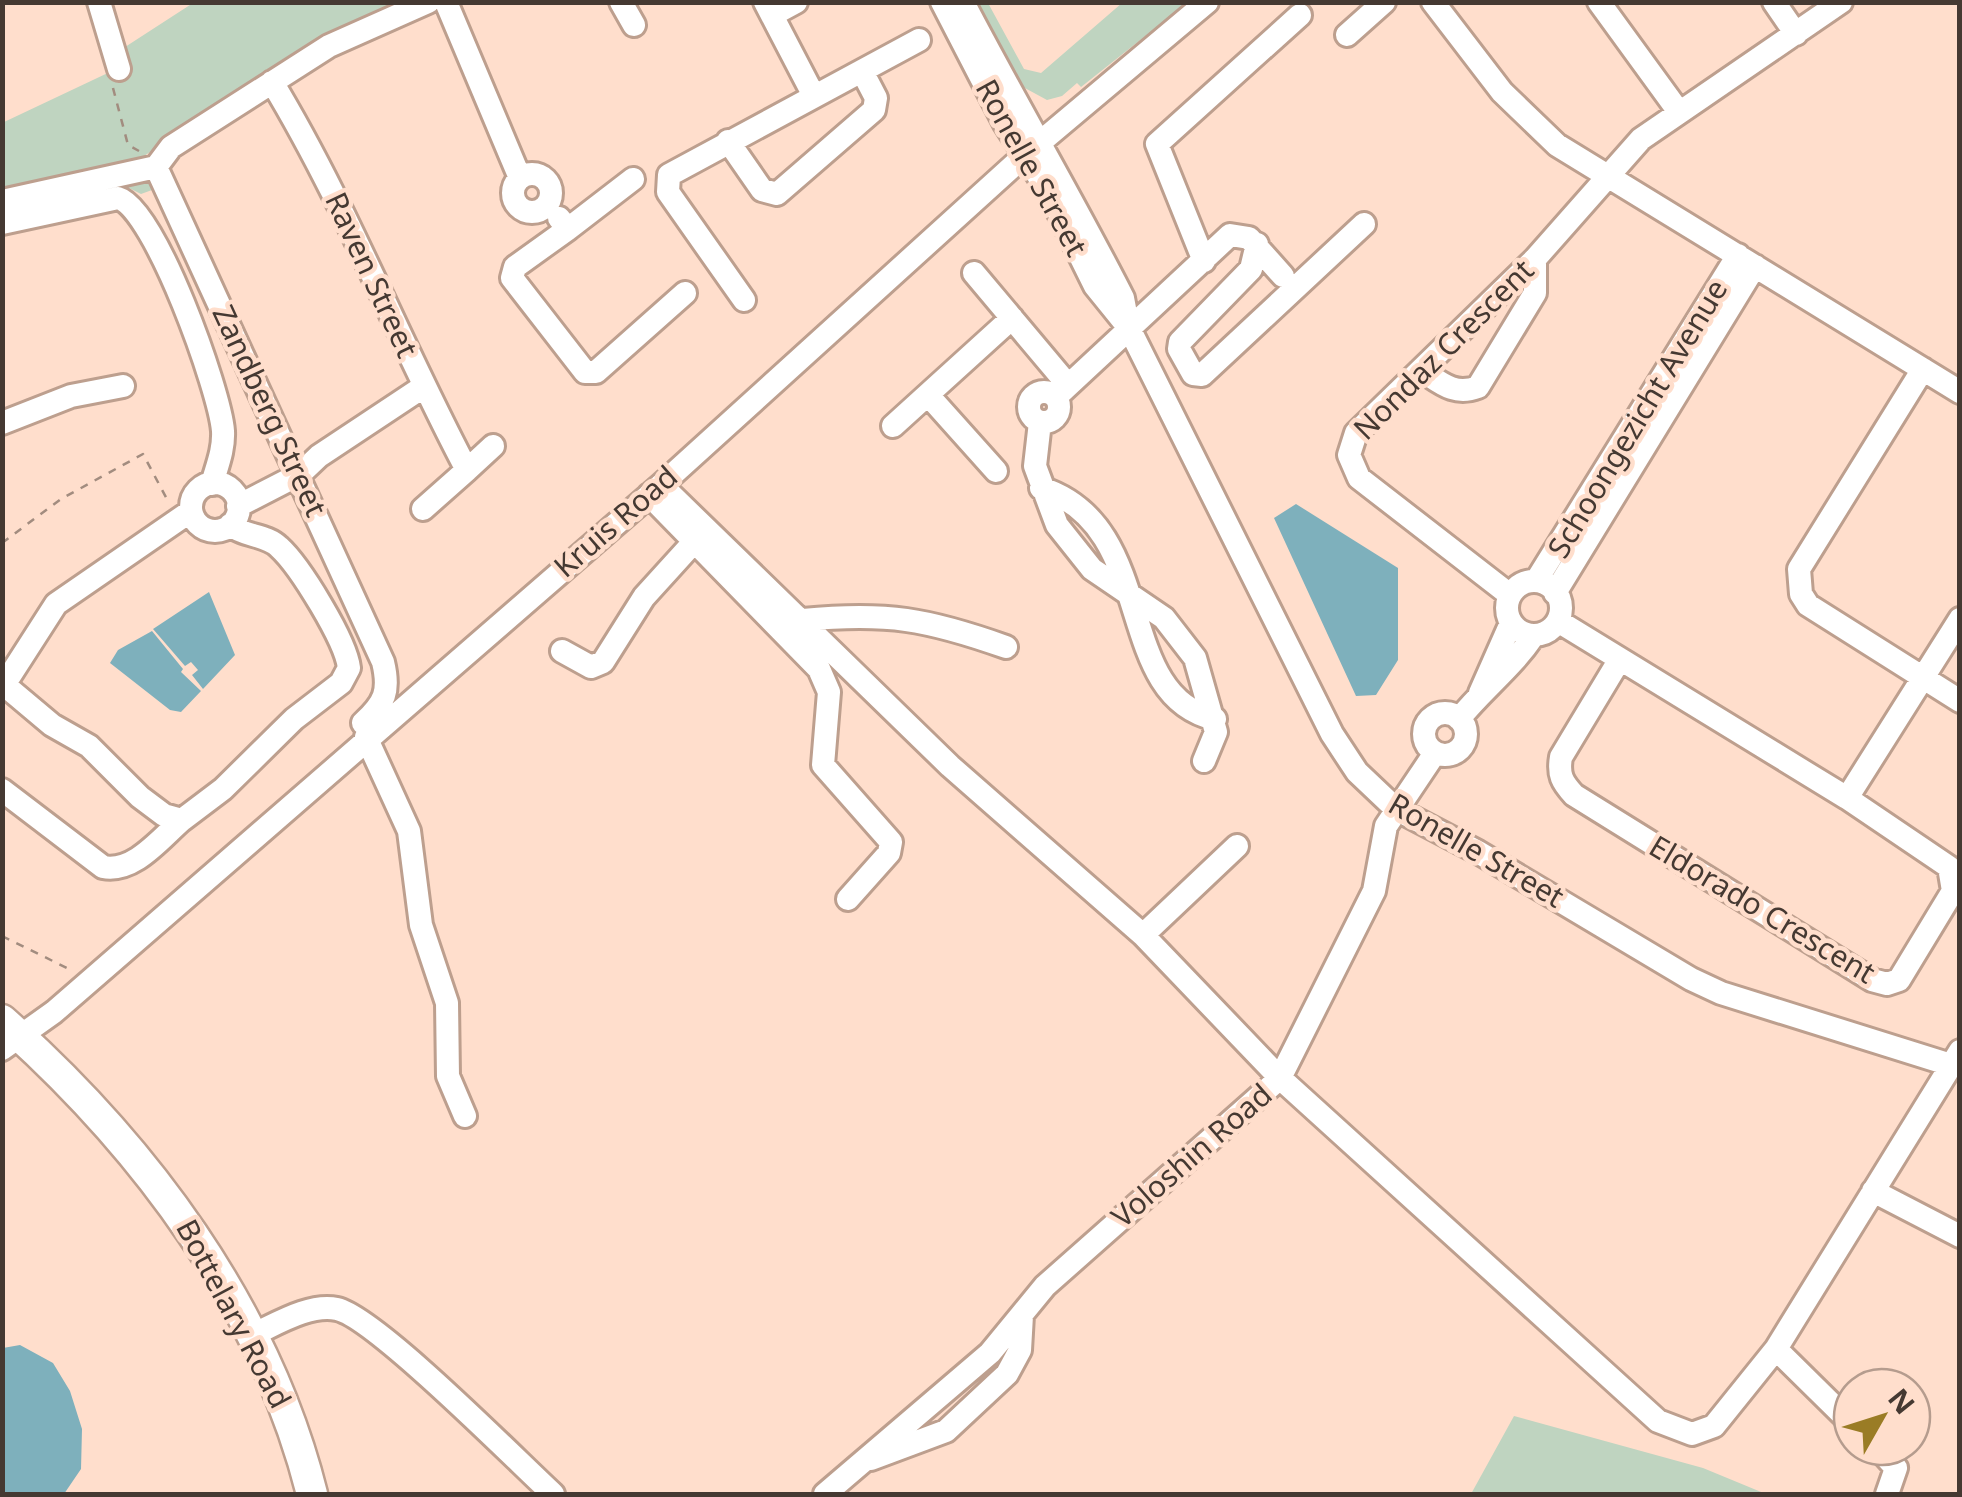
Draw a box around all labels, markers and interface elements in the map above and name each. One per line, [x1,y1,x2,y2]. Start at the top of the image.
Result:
street label: Ronelle Street [967,72,1098,263]
street label: Raven Street [316,185,429,364]
street label: Nondaz Crescent [1344,250,1542,448]
street label: Schoongezicht Avenue [1537,271,1736,565]
street label: Zandberg Street [204,298,337,523]
street label: Kruis Road [544,456,686,586]
street label: Ronelle Street [1382,783,1572,917]
street label: Eldorado Crescent [1642,825,1884,992]
street label: Voloshin Road [1102,1074,1280,1236]
street label: Bottelary Road [167,1212,301,1415]
north arrow [1832,1367,1932,1467]
text: N [1880,1380,1924,1421]

